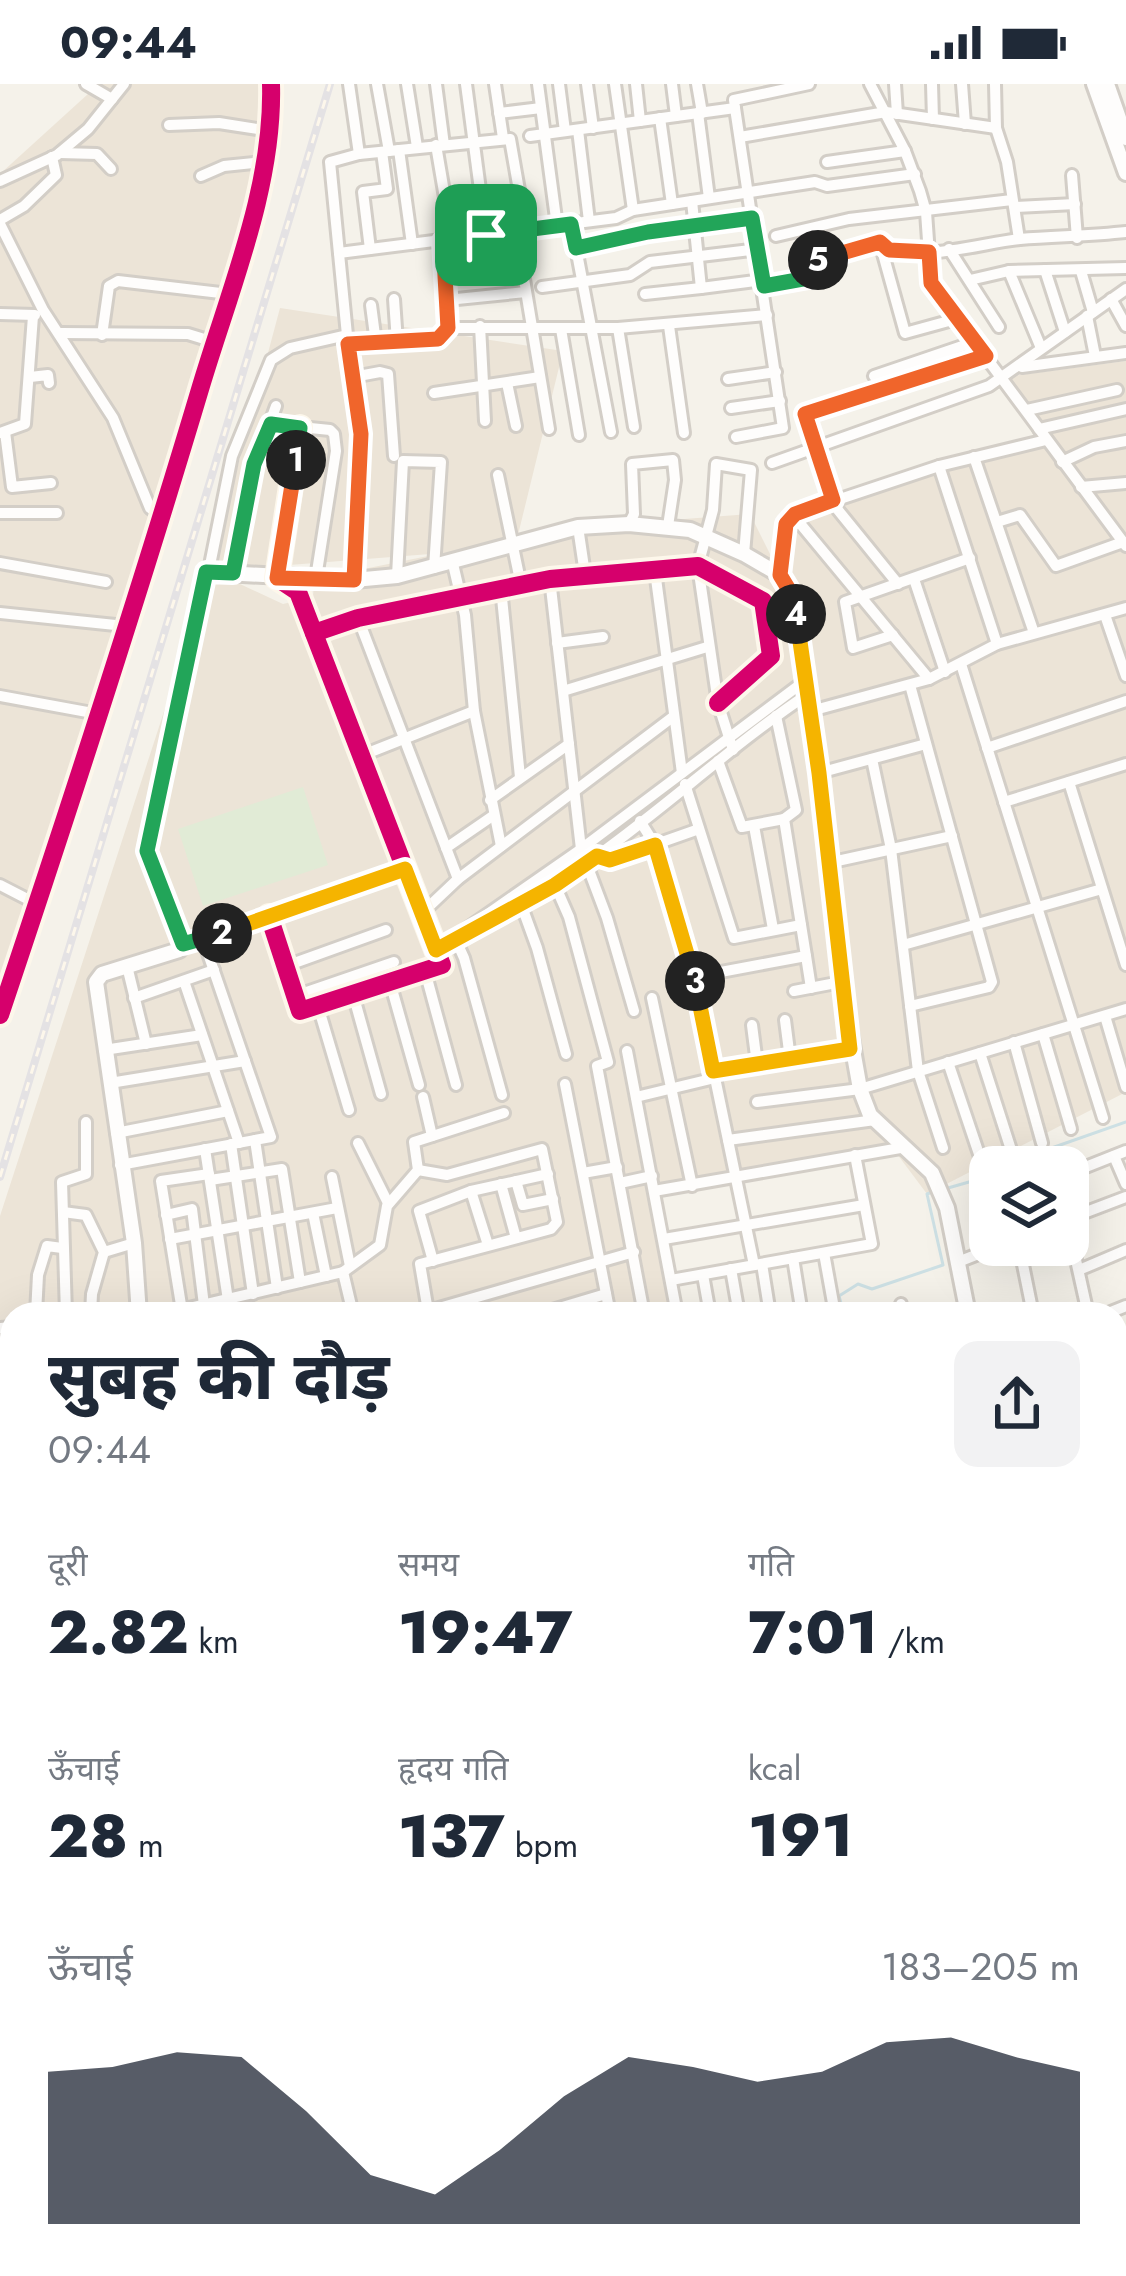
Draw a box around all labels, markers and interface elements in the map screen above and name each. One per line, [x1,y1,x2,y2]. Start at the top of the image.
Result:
text: 09:44 [60,10,197,75]
pin [435,184,537,286]
icon: arrive [453,202,519,268]
pin: 5 [788,230,848,290]
text: 5 [807,236,829,283]
pin: 1 [266,430,326,490]
text: 1 [288,436,304,483]
pin: 4 [766,584,826,644]
text: 4 [784,590,808,637]
pin: 2 [192,903,252,963]
text: 2 [211,909,233,956]
pin: 3 [665,951,725,1011]
text: 3 [685,957,705,1004]
map controls [969,1146,1089,1266]
button: layers [969,1146,1089,1266]
text: सुबह की दौड़ [48,1328,390,1424]
button: share [954,1341,1080,1467]
text: 09:44 [48,1421,151,1478]
text: दूरी [48,1541,88,1588]
text: समय [398,1541,459,1588]
text: गति [748,1541,794,1588]
text: 2.82 [48,1589,189,1676]
text: 19:47 [398,1589,573,1676]
text: 7:01 [748,1589,878,1676]
text: km [189,1618,239,1665]
text: /km [878,1618,945,1665]
text: ऊँचाई [48,1745,120,1792]
text: हृदय गति [398,1745,509,1792]
text: kcal [748,1745,801,1792]
text: 191 [748,1792,853,1879]
text: 28 [48,1793,128,1880]
text: 137 [398,1793,505,1880]
text: m [128,1822,164,1869]
text: bpm [505,1822,578,1869]
text: ऊँचाई [48,1938,133,1995]
text: 183–205 m [881,1938,1080,1995]

